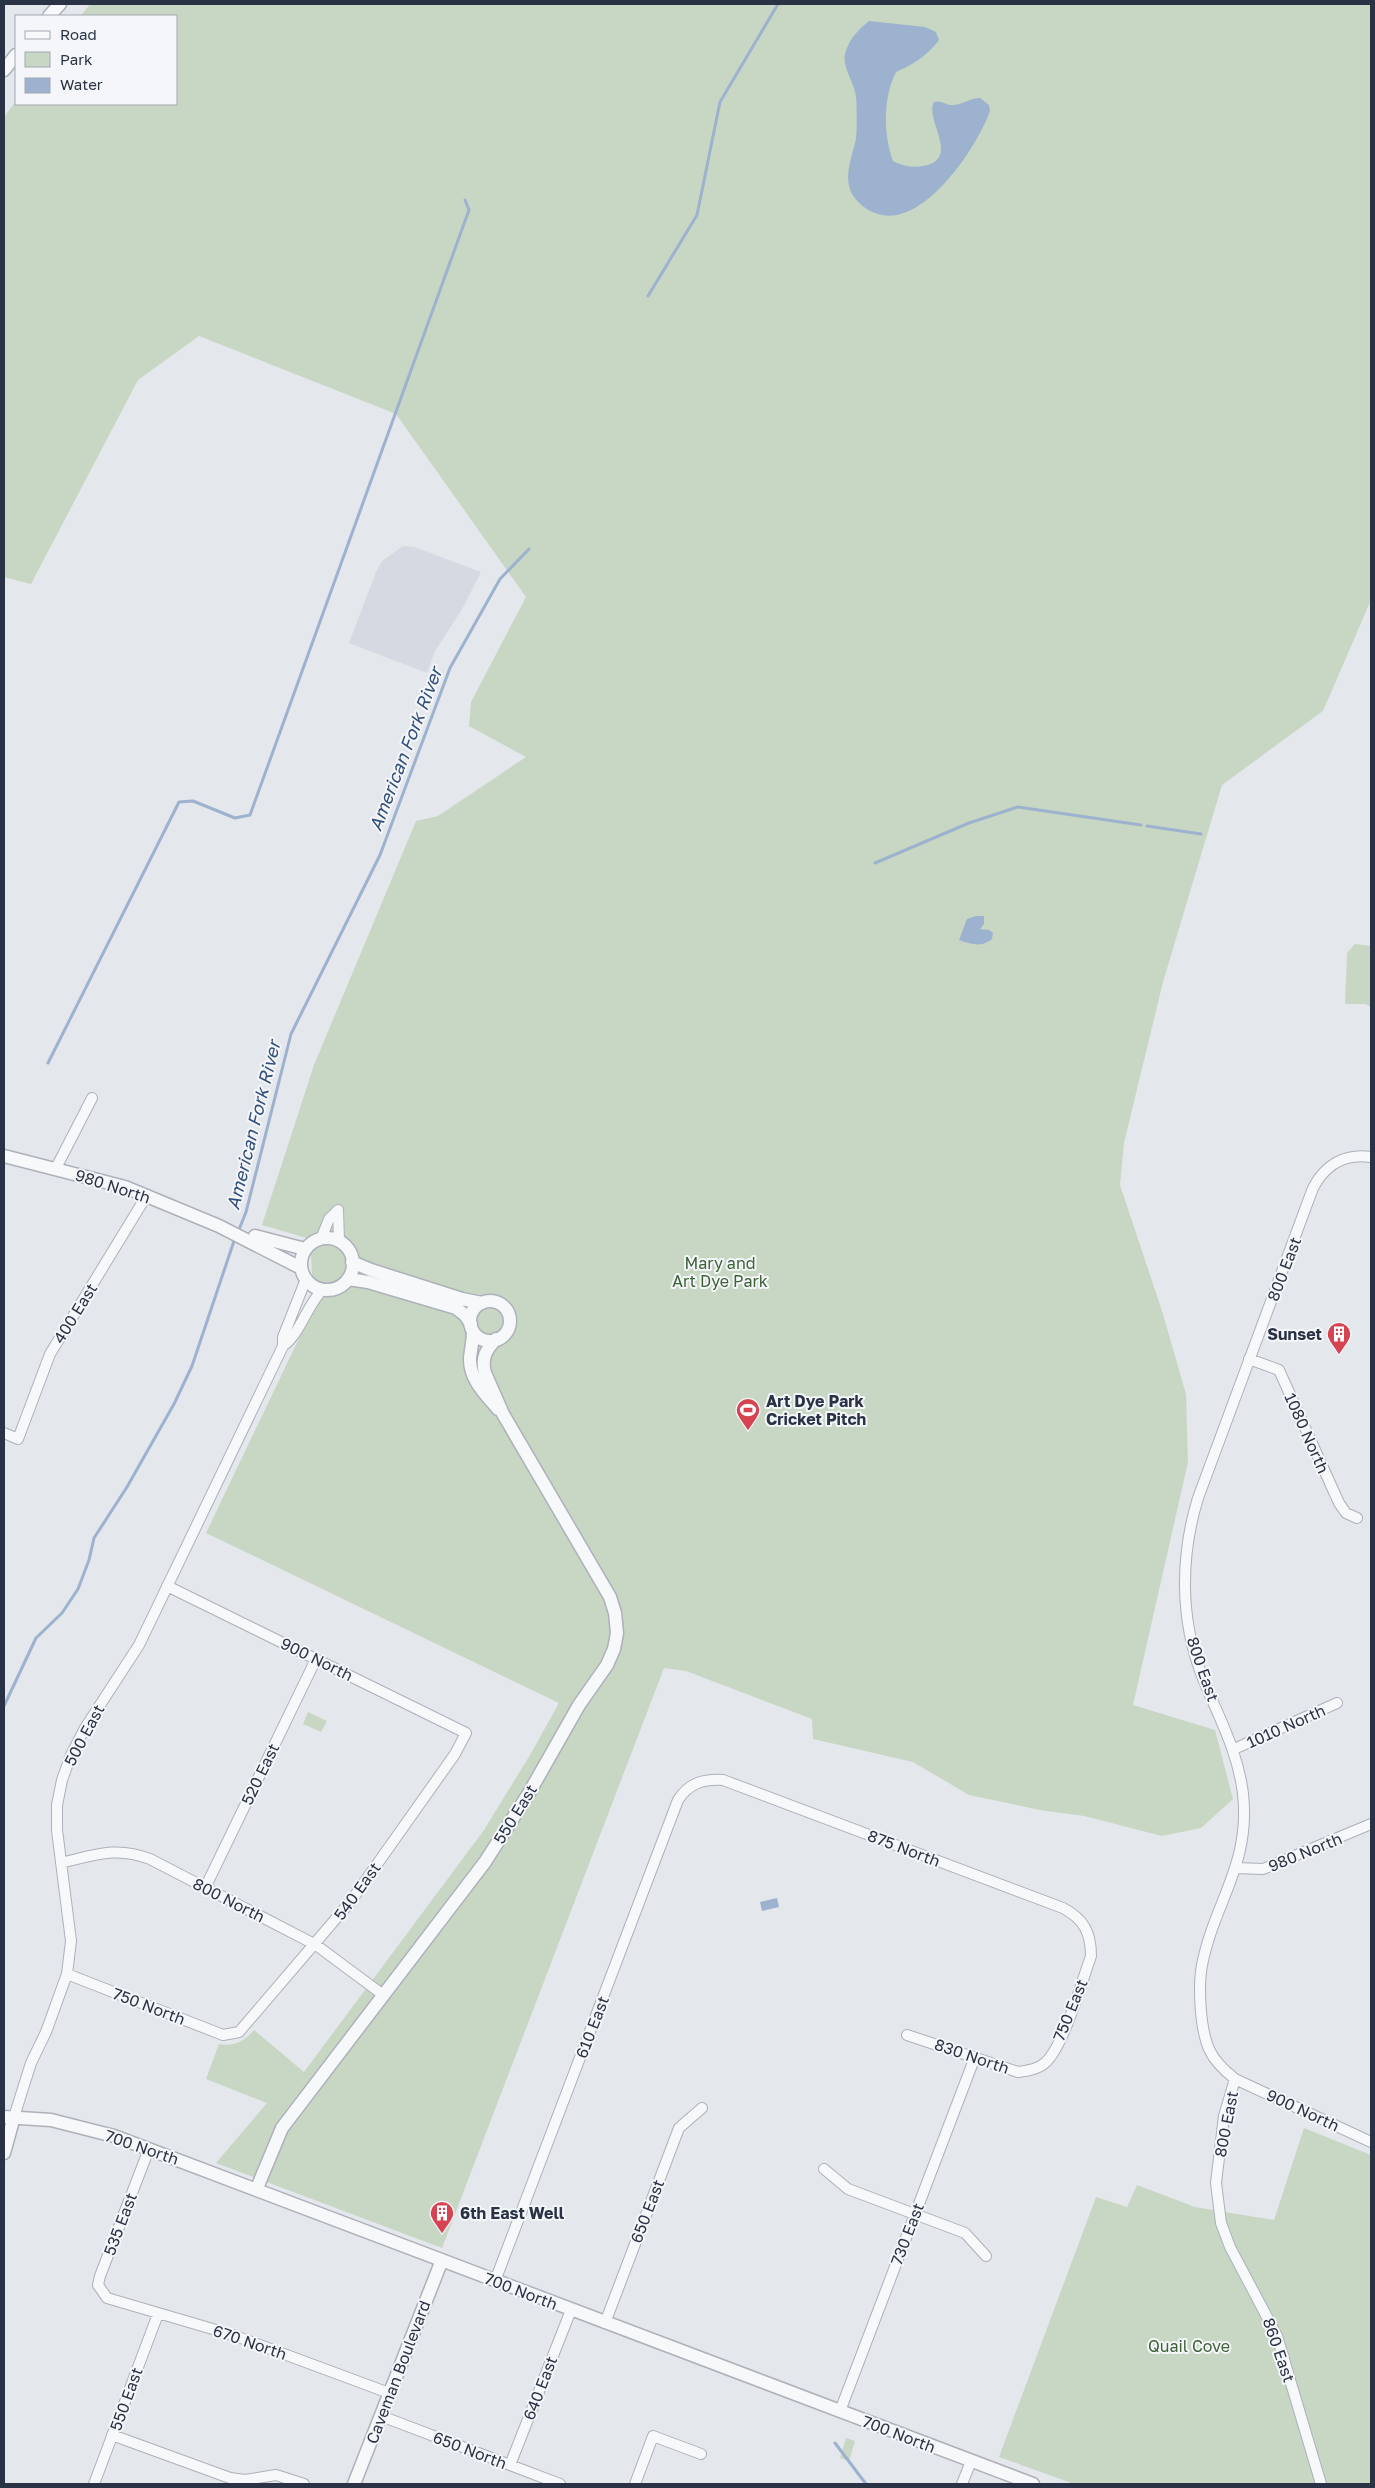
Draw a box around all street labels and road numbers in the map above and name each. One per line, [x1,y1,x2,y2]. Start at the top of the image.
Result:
street label: 980 North [73,1164,153,1208]
street label: 800 East [1263,1234,1305,1304]
street label: 400 East [49,1279,101,1347]
street label: 1080 North [1280,1390,1334,1476]
street label: 900 North [278,1633,356,1685]
street label: 800 East [1183,1634,1223,1704]
street label: 1010 North [1244,1700,1328,1752]
street label: 500 East [60,1701,108,1769]
street label: 520 East [237,1740,283,1808]
street label: 550 East [489,1781,541,1847]
street label: 875 North [865,1825,943,1871]
street label: 980 North [1265,1828,1345,1876]
street label: 540 East [329,1858,385,1924]
street label: 800 North [190,1873,268,1927]
street label: 750 East [1049,1976,1091,2044]
street label: 750 North [110,1983,188,2029]
street label: 610 East [571,1993,613,2061]
street label: 830 North [932,2034,1012,2078]
street label: 900 North [1263,2084,1343,2136]
street label: 800 East [1210,2089,1242,2159]
street label: 700 North [102,2125,182,2169]
street label: 650 East [626,2176,668,2246]
street label: 535 East [99,2190,141,2258]
street label: 730 East [886,2200,928,2268]
street label: 700 North [482,2268,560,2314]
street label: Caveman Boulevard [361,2298,435,2446]
street label: 860 East [1259,2315,1299,2385]
street label: 670 North [211,2320,289,2364]
street label: 640 East [519,2353,561,2423]
street label: 550 East [105,2365,147,2433]
street label: 700 North [860,2411,938,2457]
street label: 650 North [430,2427,510,2473]

